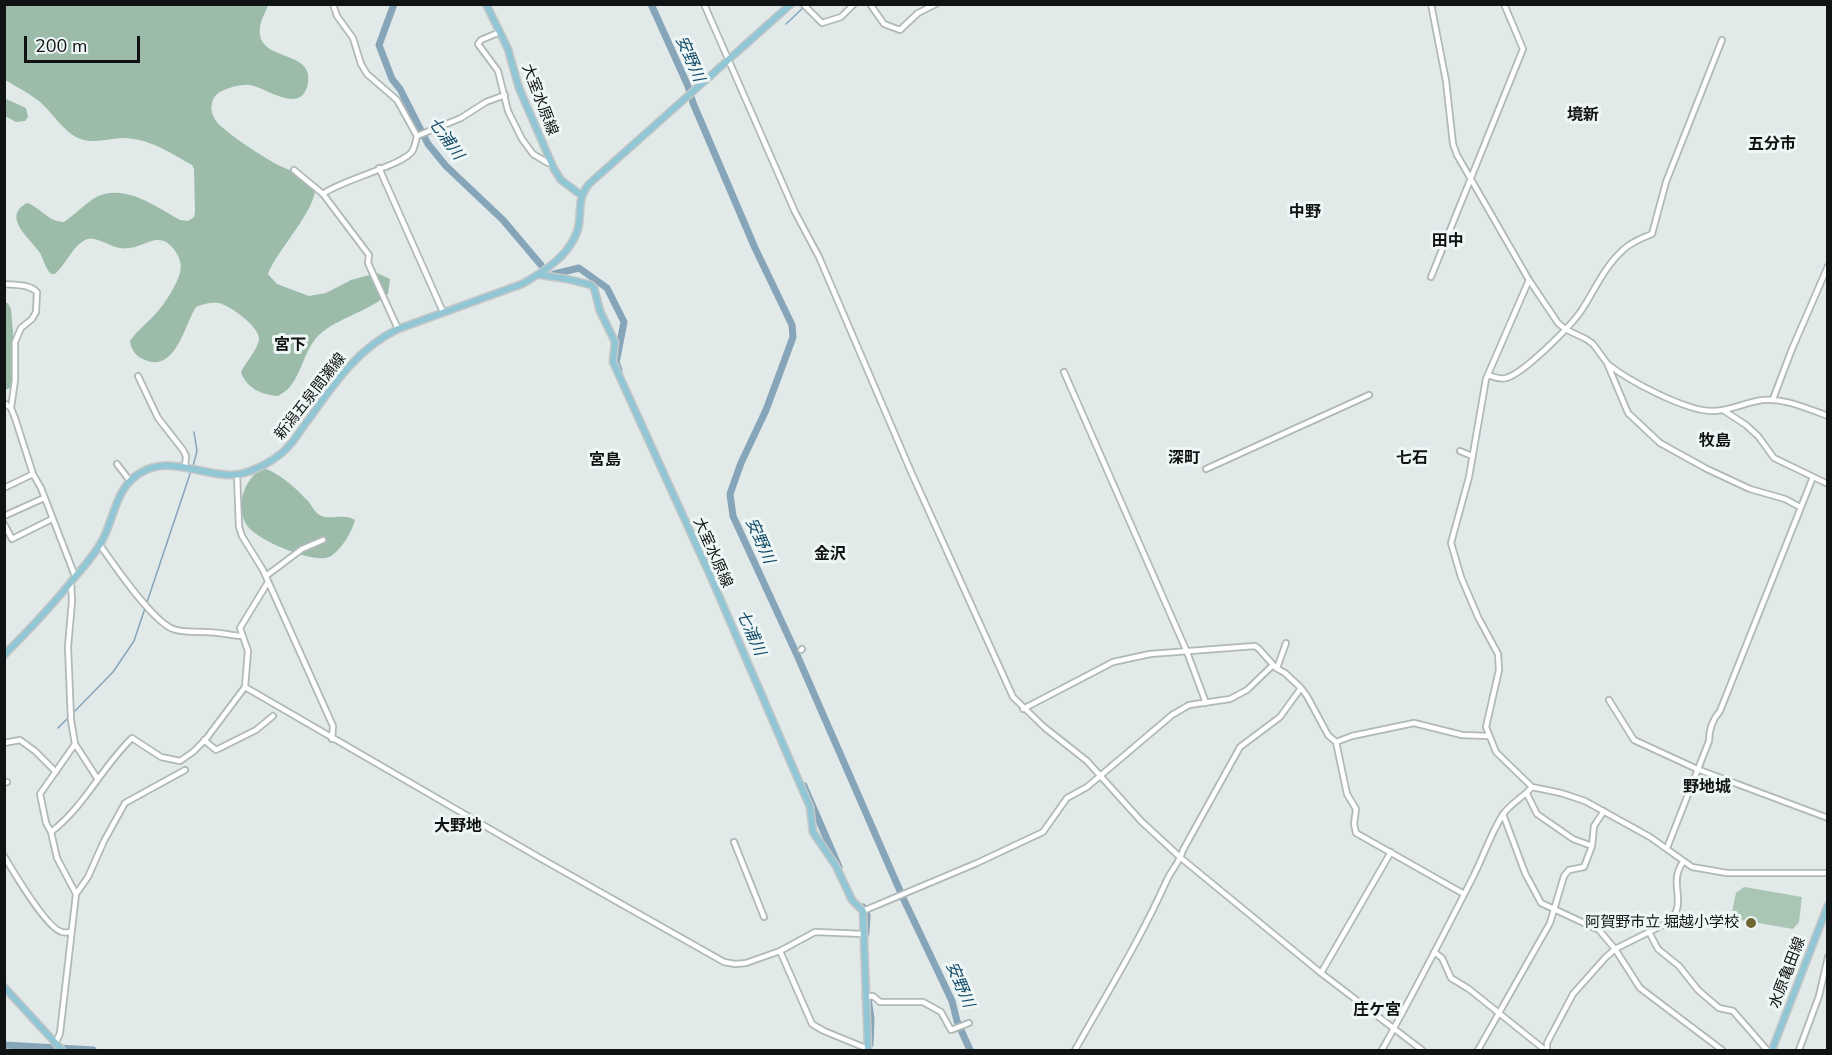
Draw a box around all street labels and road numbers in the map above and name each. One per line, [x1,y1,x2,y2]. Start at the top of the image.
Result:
street label: 大室水原線 [517,62,561,138]
street label: 新潟五泉間瀬線 [272,350,350,444]
street label: 大室水原線 [689,515,735,591]
street label: 水原亀田線 [1766,935,1810,1011]

